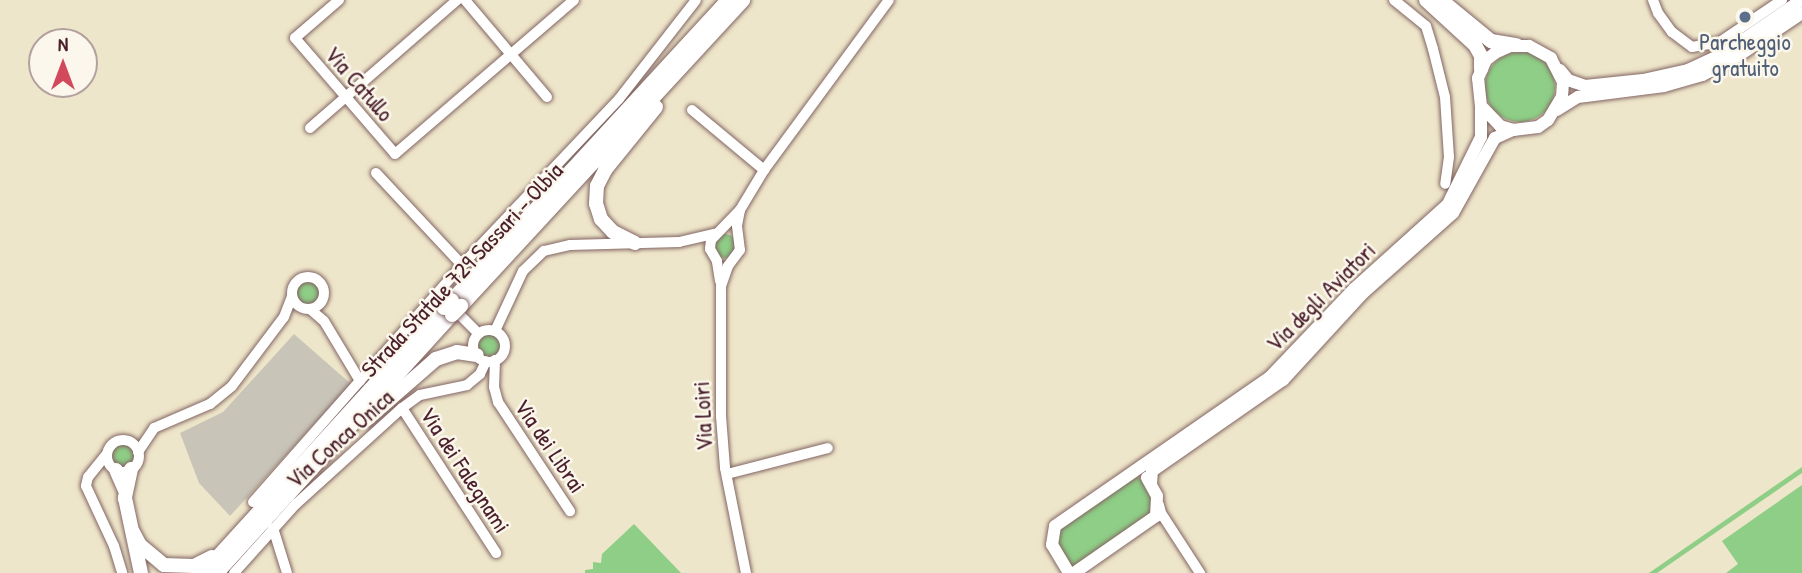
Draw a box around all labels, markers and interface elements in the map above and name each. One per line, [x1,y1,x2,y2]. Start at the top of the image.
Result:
marker: Parcheggio gratuito [1737,9,1753,25]
north arrow [28,28,98,98]
place label: Parcheggio gratuito [1699,28,1791,82]
text: N [58,31,68,57]
street label: Via Catullo [319,41,399,127]
street label: Strada Statale 729 Sassari - Olbia [355,157,569,383]
street label: Via degli Aviatori [1261,237,1381,357]
street label: Via Loiri [687,381,719,451]
street label: Via Conca Onica [281,384,399,494]
street label: Via dei Librai [509,394,591,498]
street label: Via dei Falegnami [414,402,516,538]

